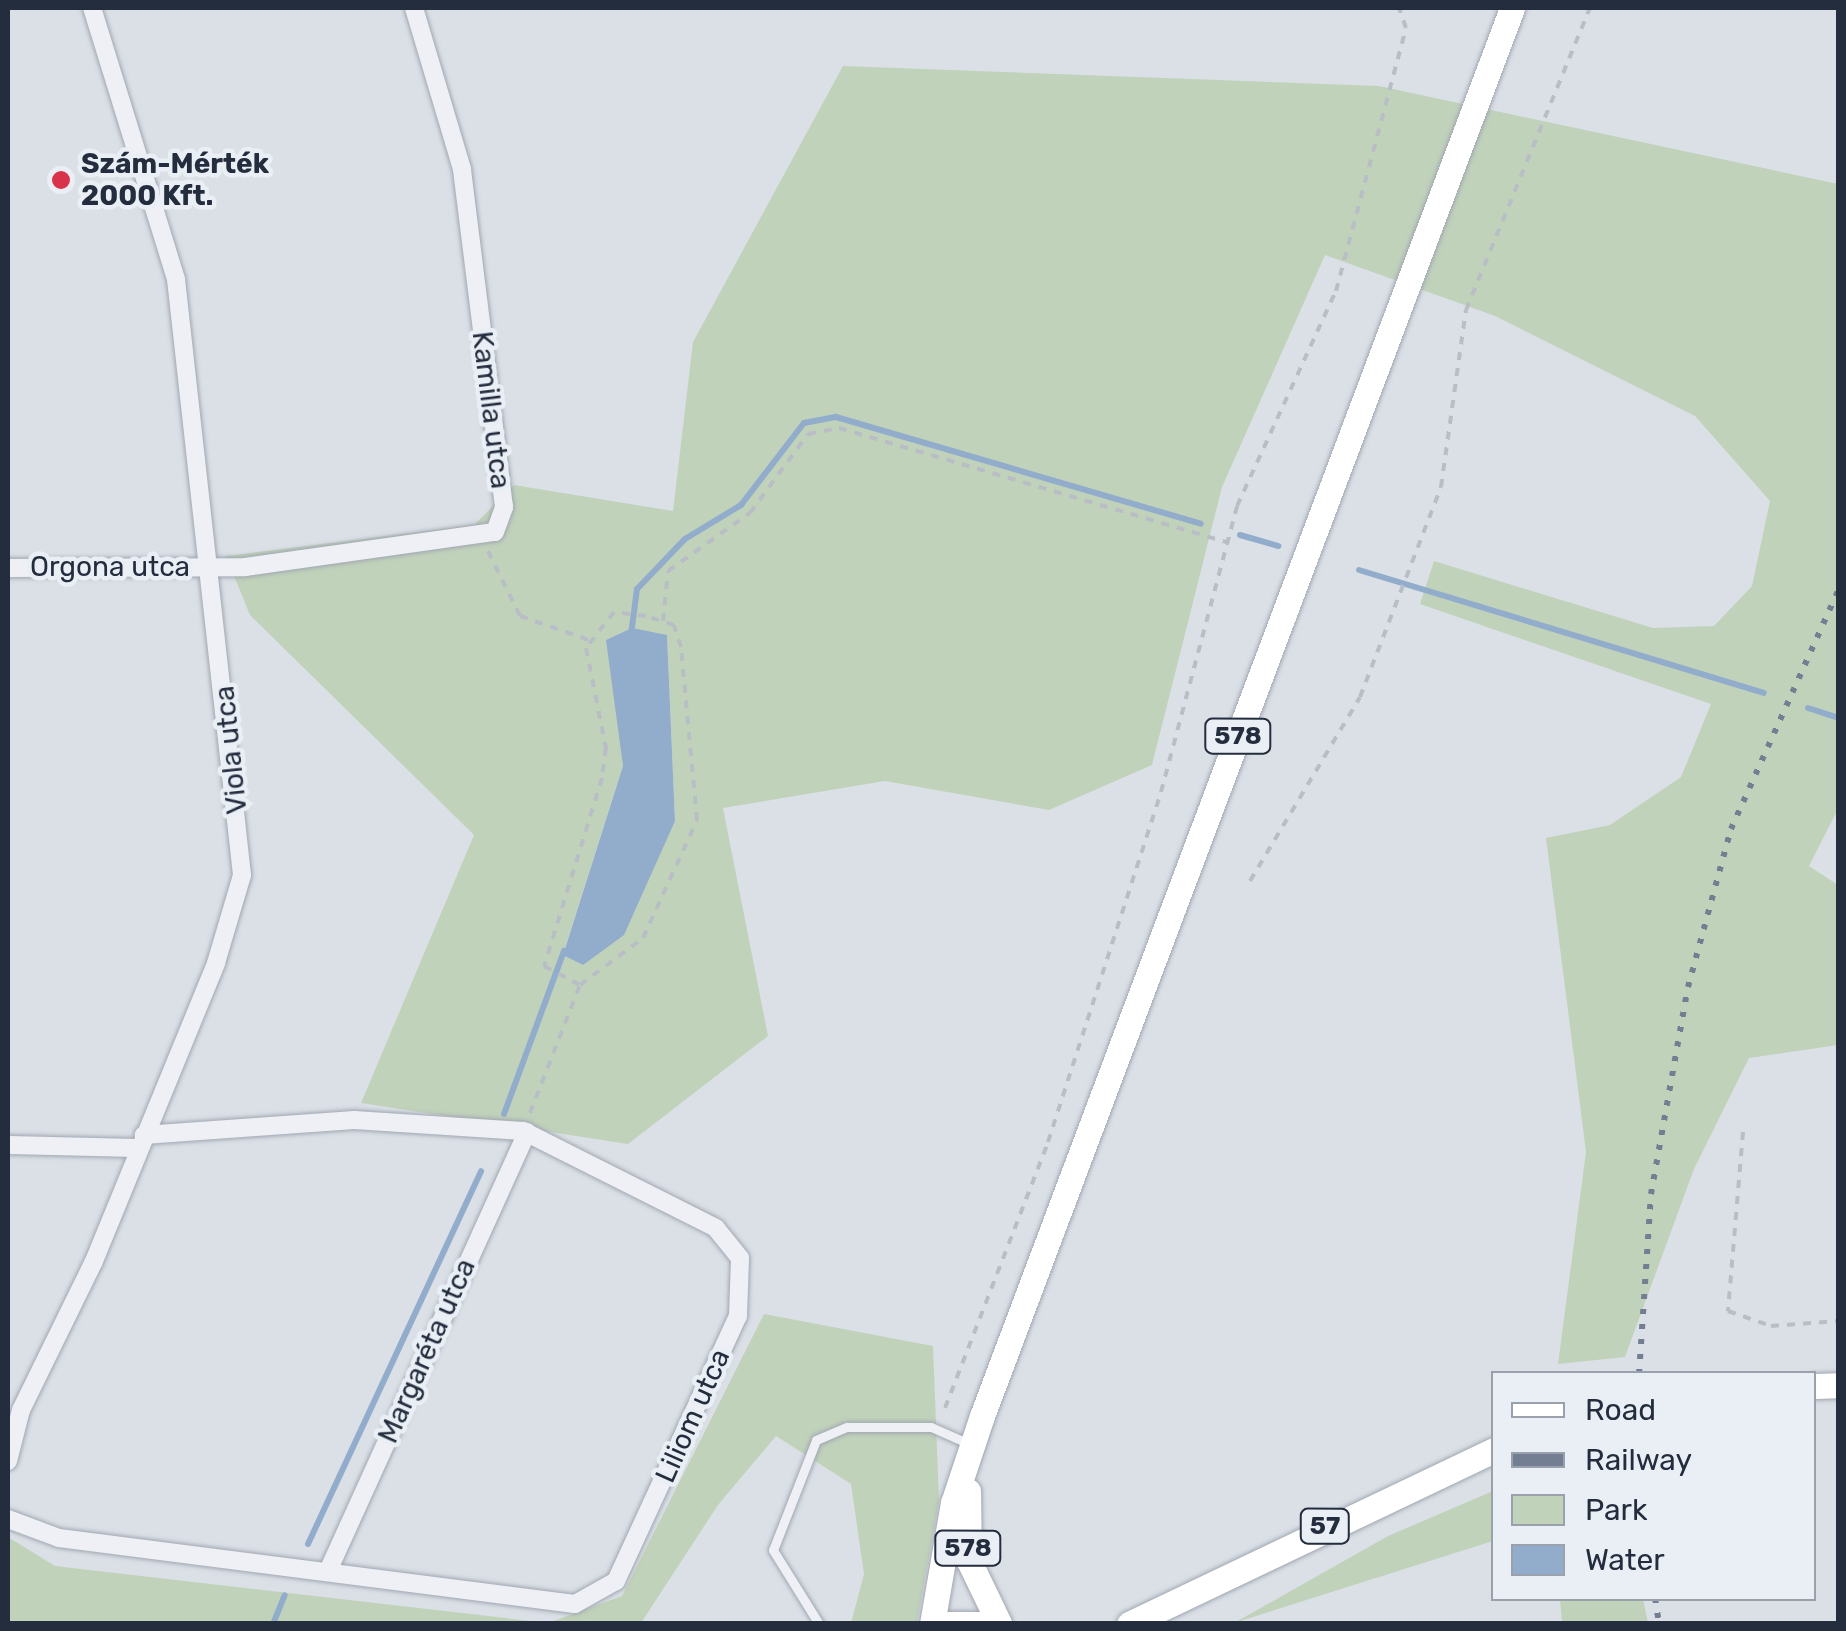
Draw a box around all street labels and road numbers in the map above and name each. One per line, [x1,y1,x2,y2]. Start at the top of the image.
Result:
street label: Kamilla utca [465,329,517,491]
street label: Orgona utca [30,550,190,584]
street label: Viola utca [208,684,254,816]
road number: 578 [1203,716,1273,756]
street label: Margaréta utca [371,1254,483,1448]
street label: Liliom utca [649,1344,737,1488]
road number: 57 [1298,1506,1352,1546]
road number: 578 [933,1528,1003,1568]

